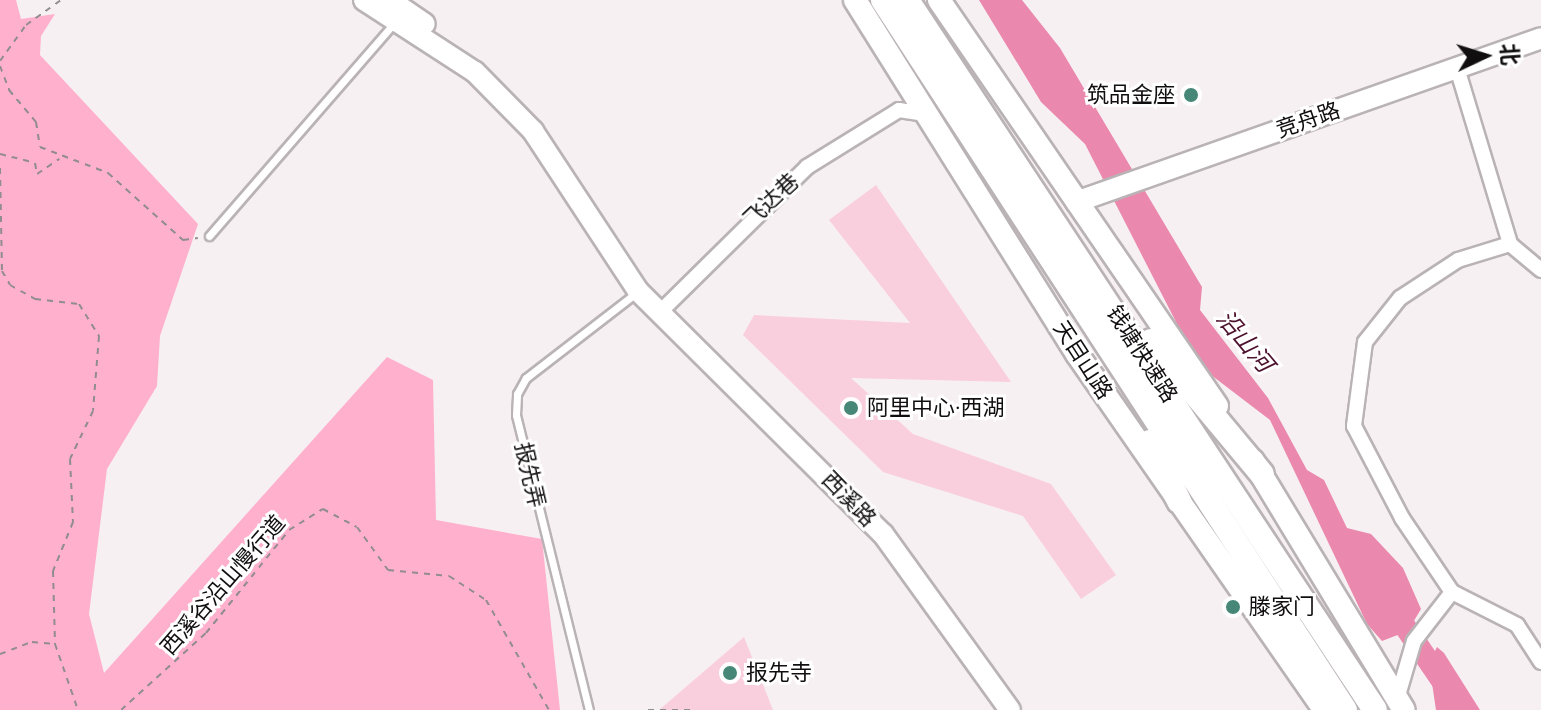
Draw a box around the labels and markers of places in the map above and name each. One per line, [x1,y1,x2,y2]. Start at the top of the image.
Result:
place label: 筑品金座 [1087,82,1175,108]
marker: 筑品金座 [1182,86,1200,104]
place label: 阿里中心·西湖 [867,395,1005,421]
marker: 阿里中心·西湖 [842,399,860,417]
place label: 滕家门 [1249,594,1315,620]
marker: 滕家门 [1224,598,1242,616]
place label: 报先寺 [746,660,812,686]
marker: 报先寺 [721,664,739,682]

